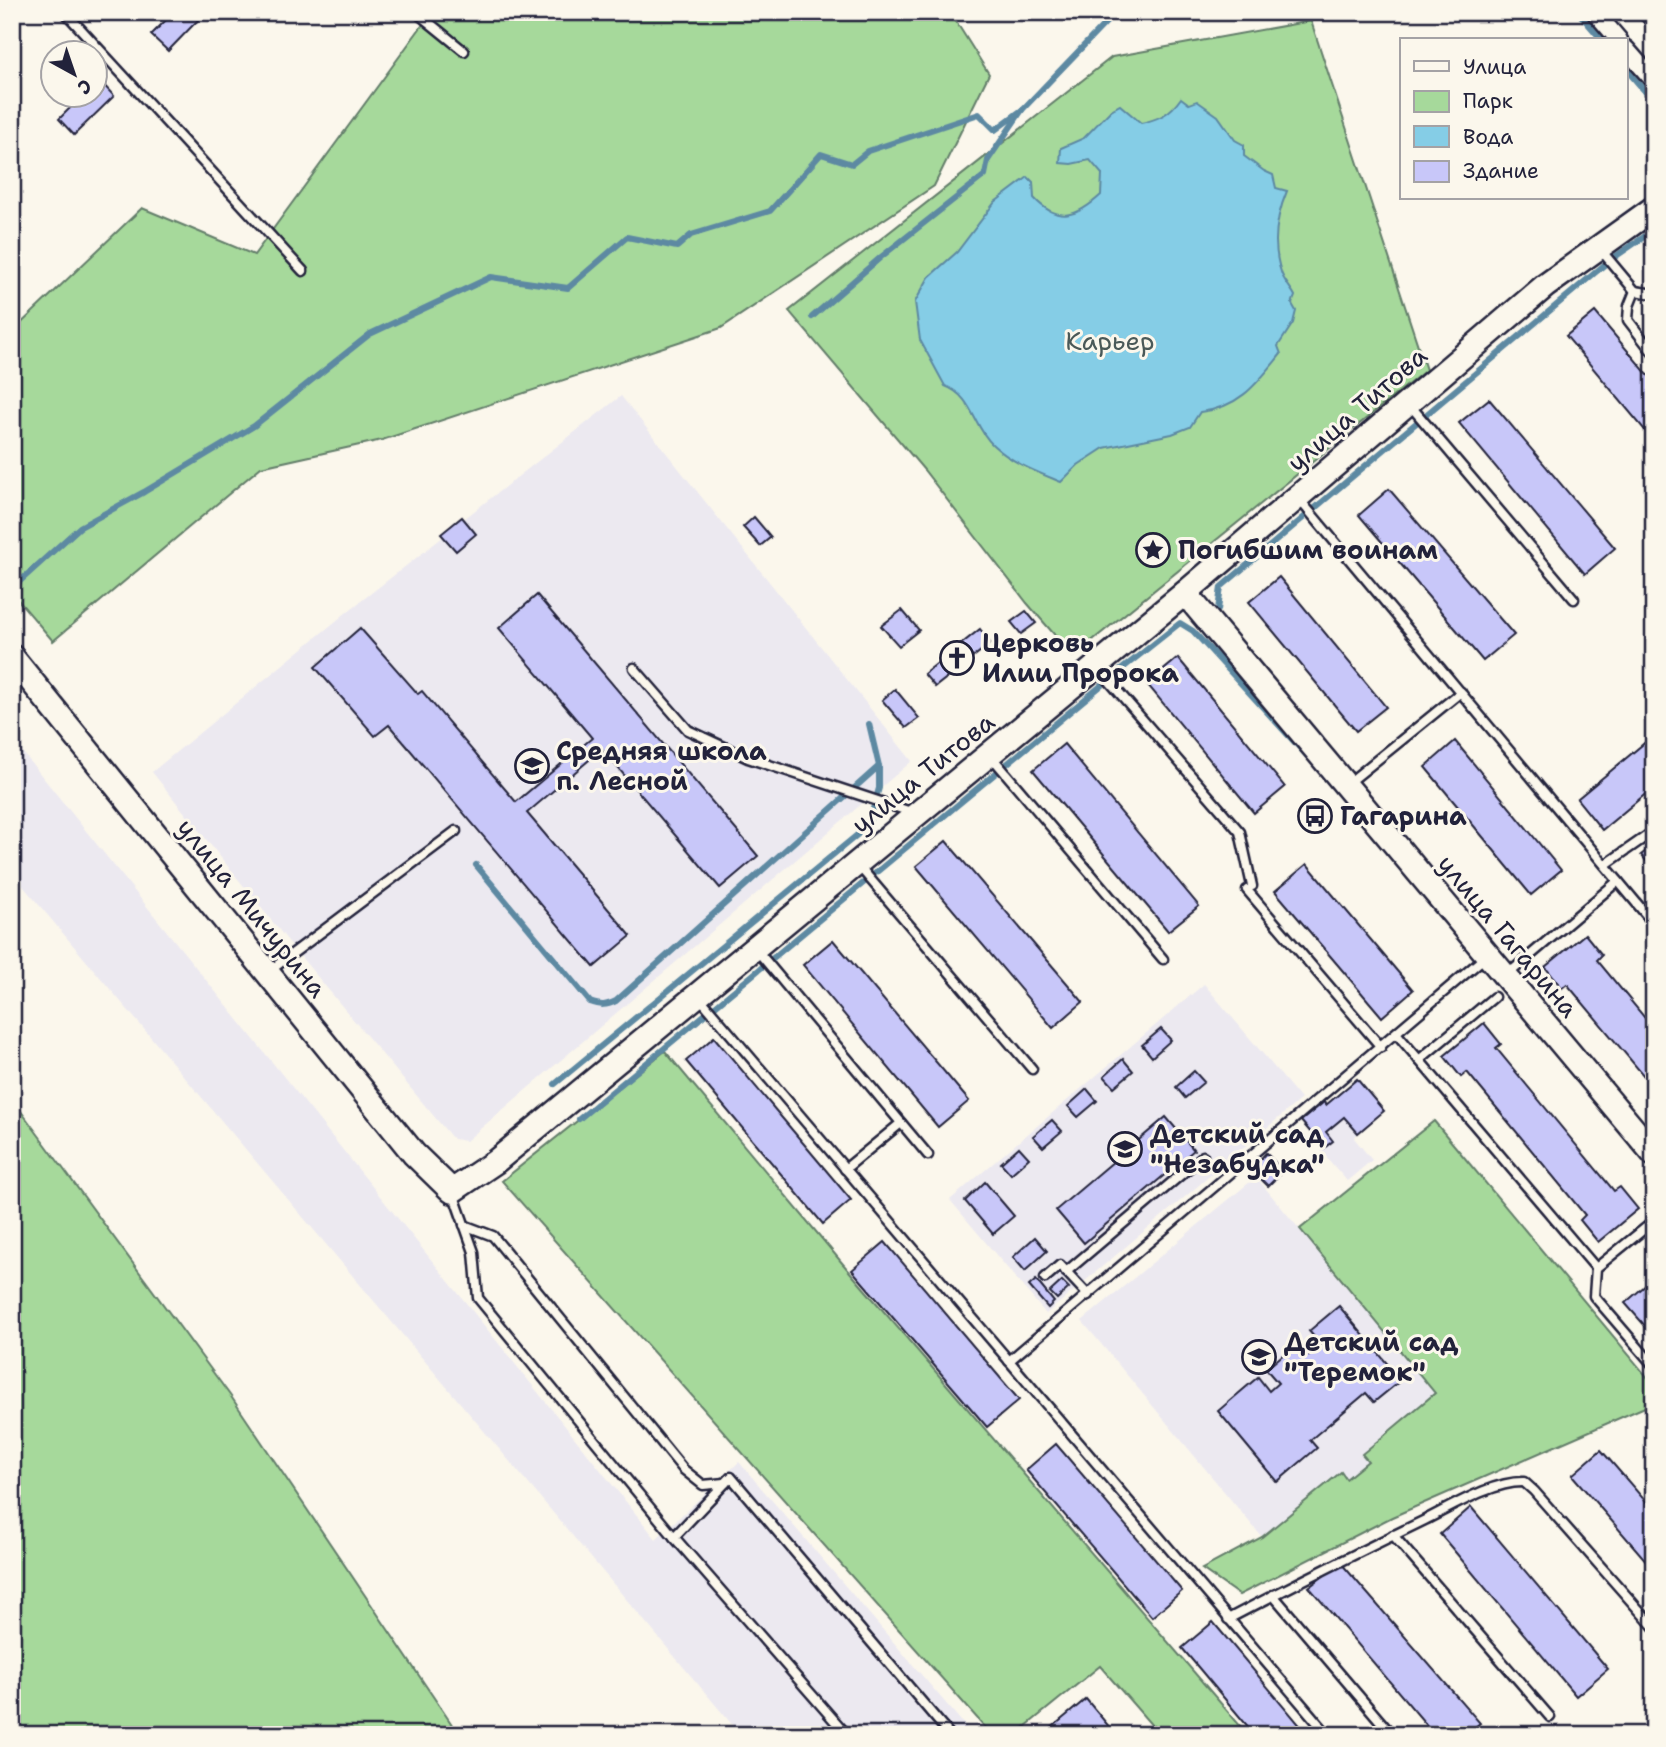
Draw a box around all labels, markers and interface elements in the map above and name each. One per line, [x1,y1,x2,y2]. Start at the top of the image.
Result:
north arrow [38,38,108,108]
legend [1400,38,1628,200]
text: Улица [1463,53,1526,81]
text: С [72,73,97,100]
text: Парк [1463,87,1513,115]
text: Вода [1463,123,1513,151]
text: Здание [1463,157,1539,185]
park label: Карьер [1065,323,1155,358]
street label: улица Титова [1279,338,1434,479]
place icon: Погибшим воинам [1134,531,1172,569]
place label: Погибшим воинам [1178,532,1438,567]
place label: Церковь Илии Пророка [982,625,1179,690]
church icon: Церковь Илии Пророка [938,639,976,677]
street label: улица Титова [844,704,1002,841]
place label: Средняя школа п. Лесной [556,733,767,798]
school or university icon: Средняя школа п. Лесной [513,747,551,785]
bus stop icon: Гагарина [1296,797,1334,835]
place label: Гагарина [1340,798,1467,833]
street label: улица Мичурина [169,811,335,1005]
street label: улица Гагарина [1430,847,1587,1024]
place label: Детский сад "Незабудка" [1150,1116,1325,1181]
school or university icon: Детский сад "Незабудка" [1106,1130,1144,1168]
place label: Детский сад "Теремок" [1284,1324,1458,1389]
school or university icon: Детский сад "Теремок" [1240,1338,1278,1376]

